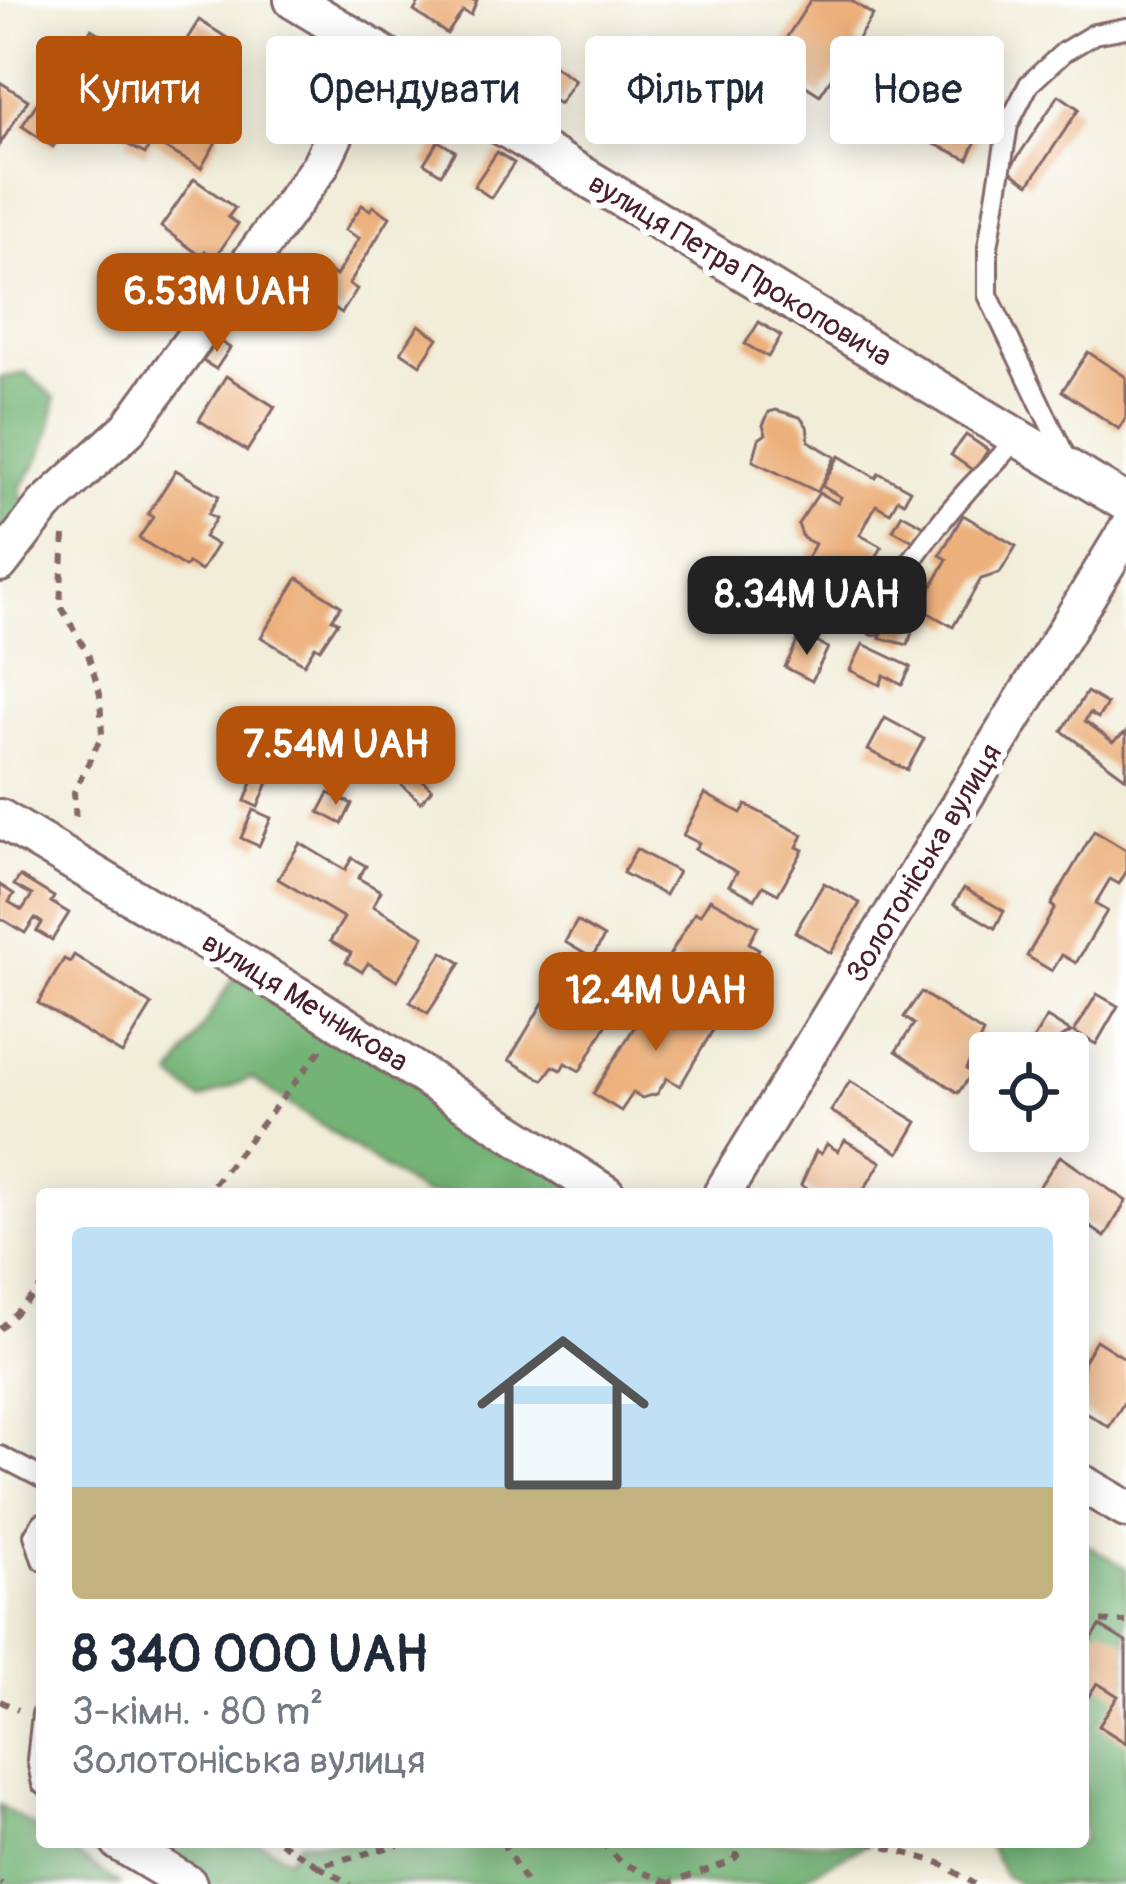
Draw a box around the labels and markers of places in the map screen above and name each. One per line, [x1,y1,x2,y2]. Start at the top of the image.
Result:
pin: 6.53M UAH [80,253,354,355]
pin: 8.34M UAH [670,556,944,658]
pin: 7.54M UAH [199,706,473,808]
pin: 12.4M UAH [519,952,793,1054]

